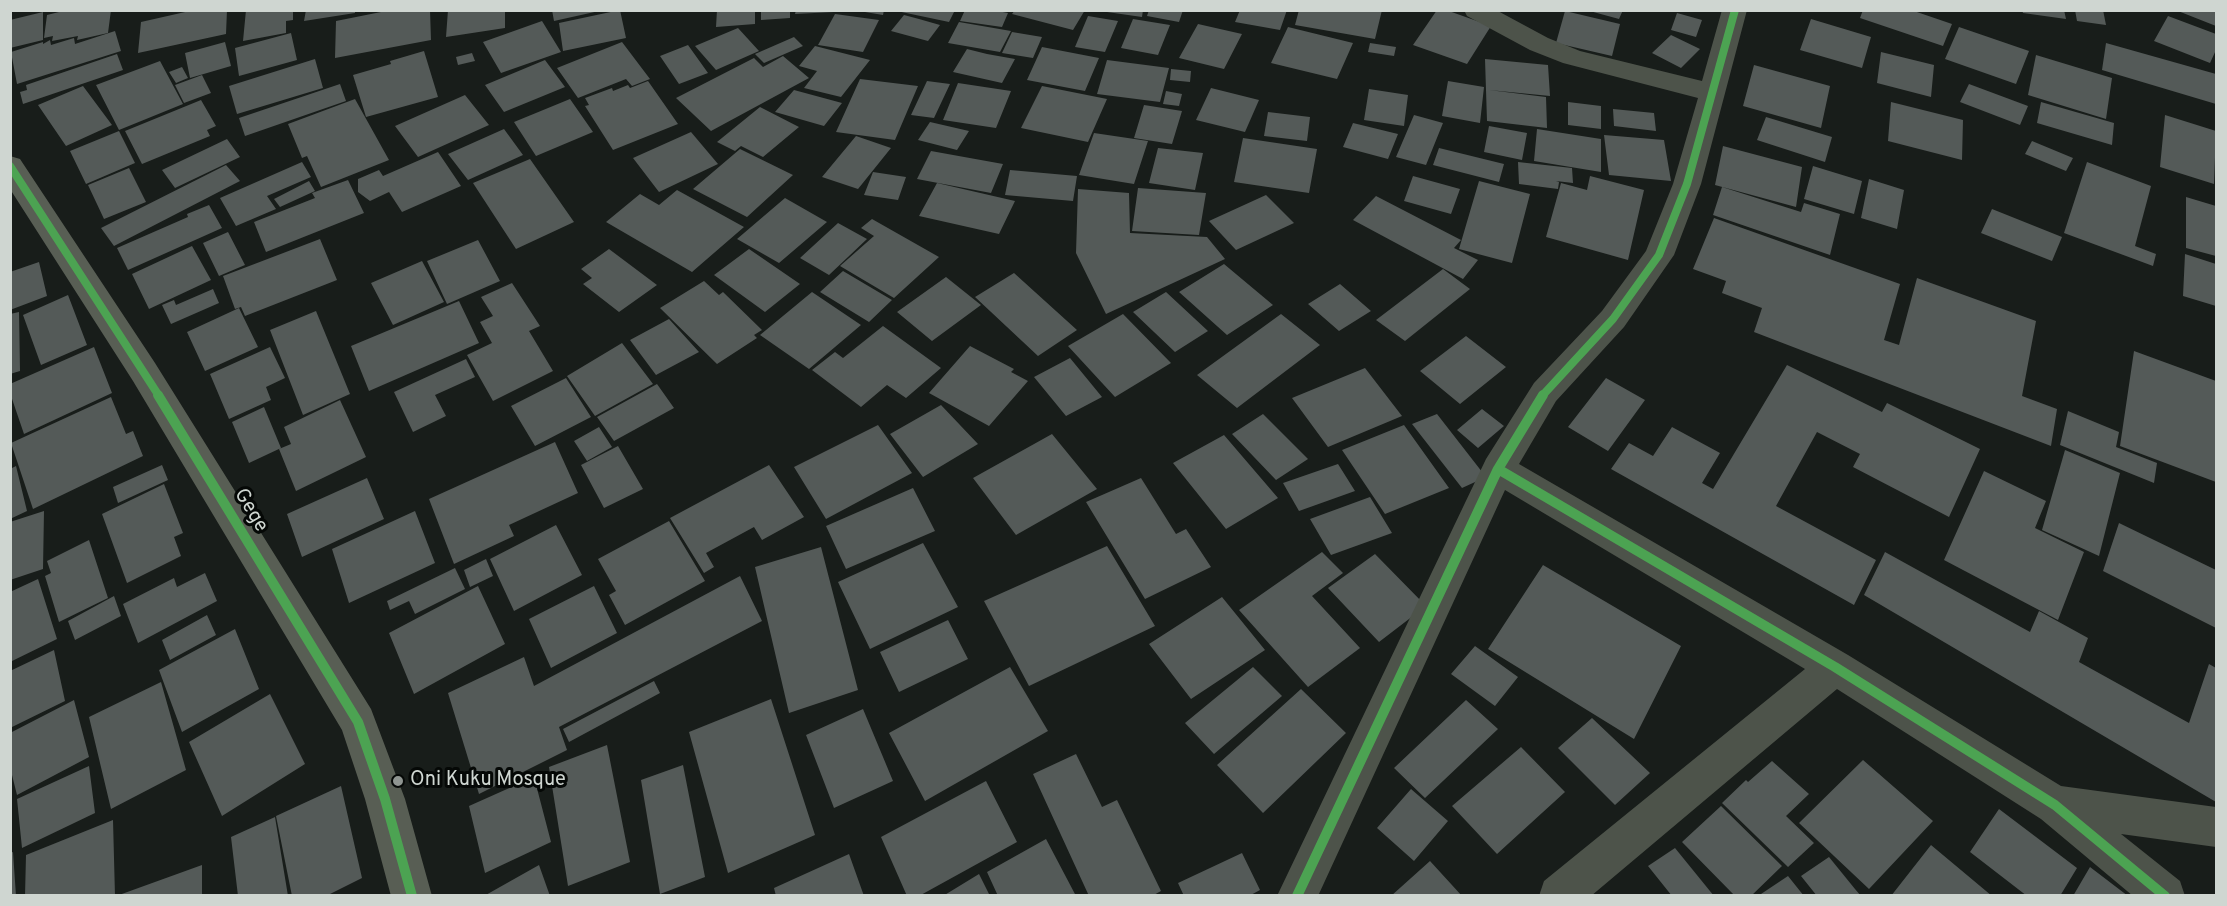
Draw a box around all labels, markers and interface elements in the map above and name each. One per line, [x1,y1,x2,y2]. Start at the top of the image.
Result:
street label: Gege [228,485,272,537]
place label: Oni Kuku Mosque [410,769,566,793]
marker: Oni Kuku Mosque [391,774,405,788]

